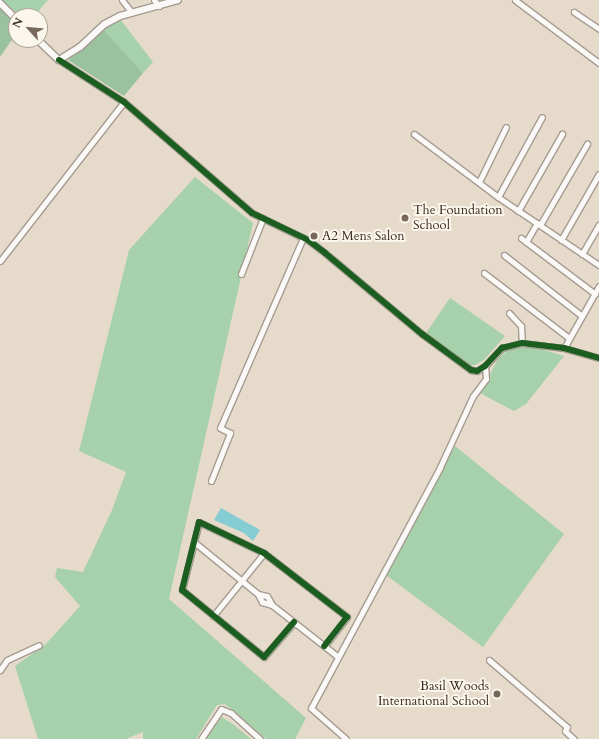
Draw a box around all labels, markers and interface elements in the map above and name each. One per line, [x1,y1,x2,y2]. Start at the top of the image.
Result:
north arrow [8,8,48,48]
text: N [9,15,27,30]
place label: The Foundation School [413,203,503,234]
marker: The Foundation School [400,213,410,223]
place label: A2 Mens Salon [322,228,405,244]
marker: A2 Mens Salon [309,231,319,241]
place label: Basil Woods International School [378,679,489,710]
marker: Basil Woods International School [492,689,502,699]

